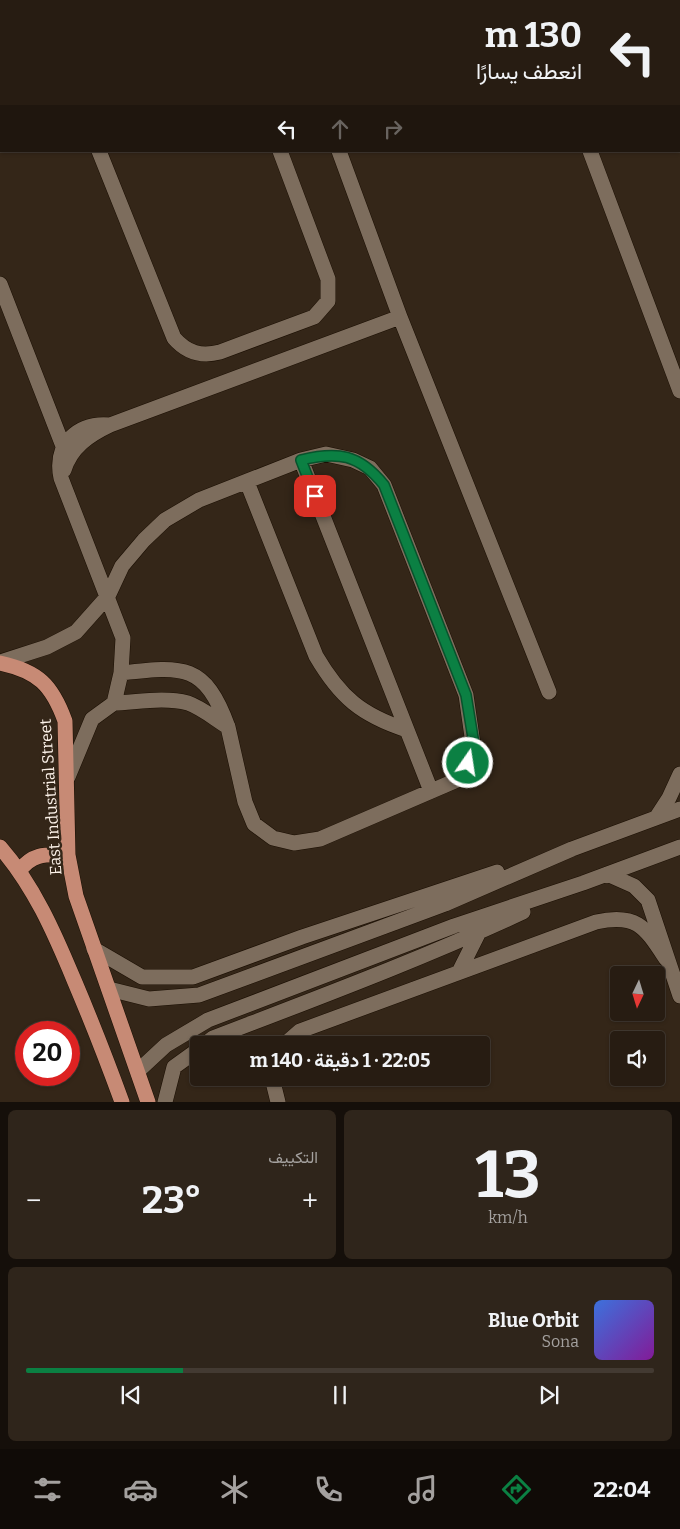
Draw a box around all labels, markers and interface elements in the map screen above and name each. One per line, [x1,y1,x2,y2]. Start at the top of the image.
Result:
text: 130 m [485,14,582,56]
icon: left [600,20,665,85]
text: انعطف يسارًا [476,58,582,85]
icon: left [273,115,301,143]
icon: ahead [326,115,354,143]
icon: right [379,115,407,143]
pin [294,475,336,517]
icon: arrive [301,482,329,510]
street label: East Industrial Street [36,718,65,876]
position arrow [441,736,493,788]
north arrow [610,966,665,1021]
map controls [610,966,665,1086]
speed limit sign: 20 [15,1021,80,1086]
button: sound [610,1031,665,1086]
text: 22:05 · 1 دقيقة · 140 m [250,1049,430,1072]
text: 13 [475,1136,541,1214]
text: التكييف [268,1148,318,1167]
text: 23° [142,1177,202,1223]
text: − [26,1184,41,1217]
text: + [302,1184,318,1217]
text: km/h [488,1208,528,1227]
text: Blue Orbit [488,1309,579,1332]
text: Sona [542,1332,579,1351]
icon: previous [117,1381,145,1409]
icon: pause [326,1381,354,1409]
icon: next [535,1381,563,1409]
icon: filters [30,1472,65,1507]
icon: car [123,1472,158,1507]
icon: climate [217,1472,252,1507]
icon: phone [311,1472,346,1507]
icon: music [405,1472,440,1507]
icon: directions [499,1472,534,1507]
text: 22:04 [593,1476,651,1503]

